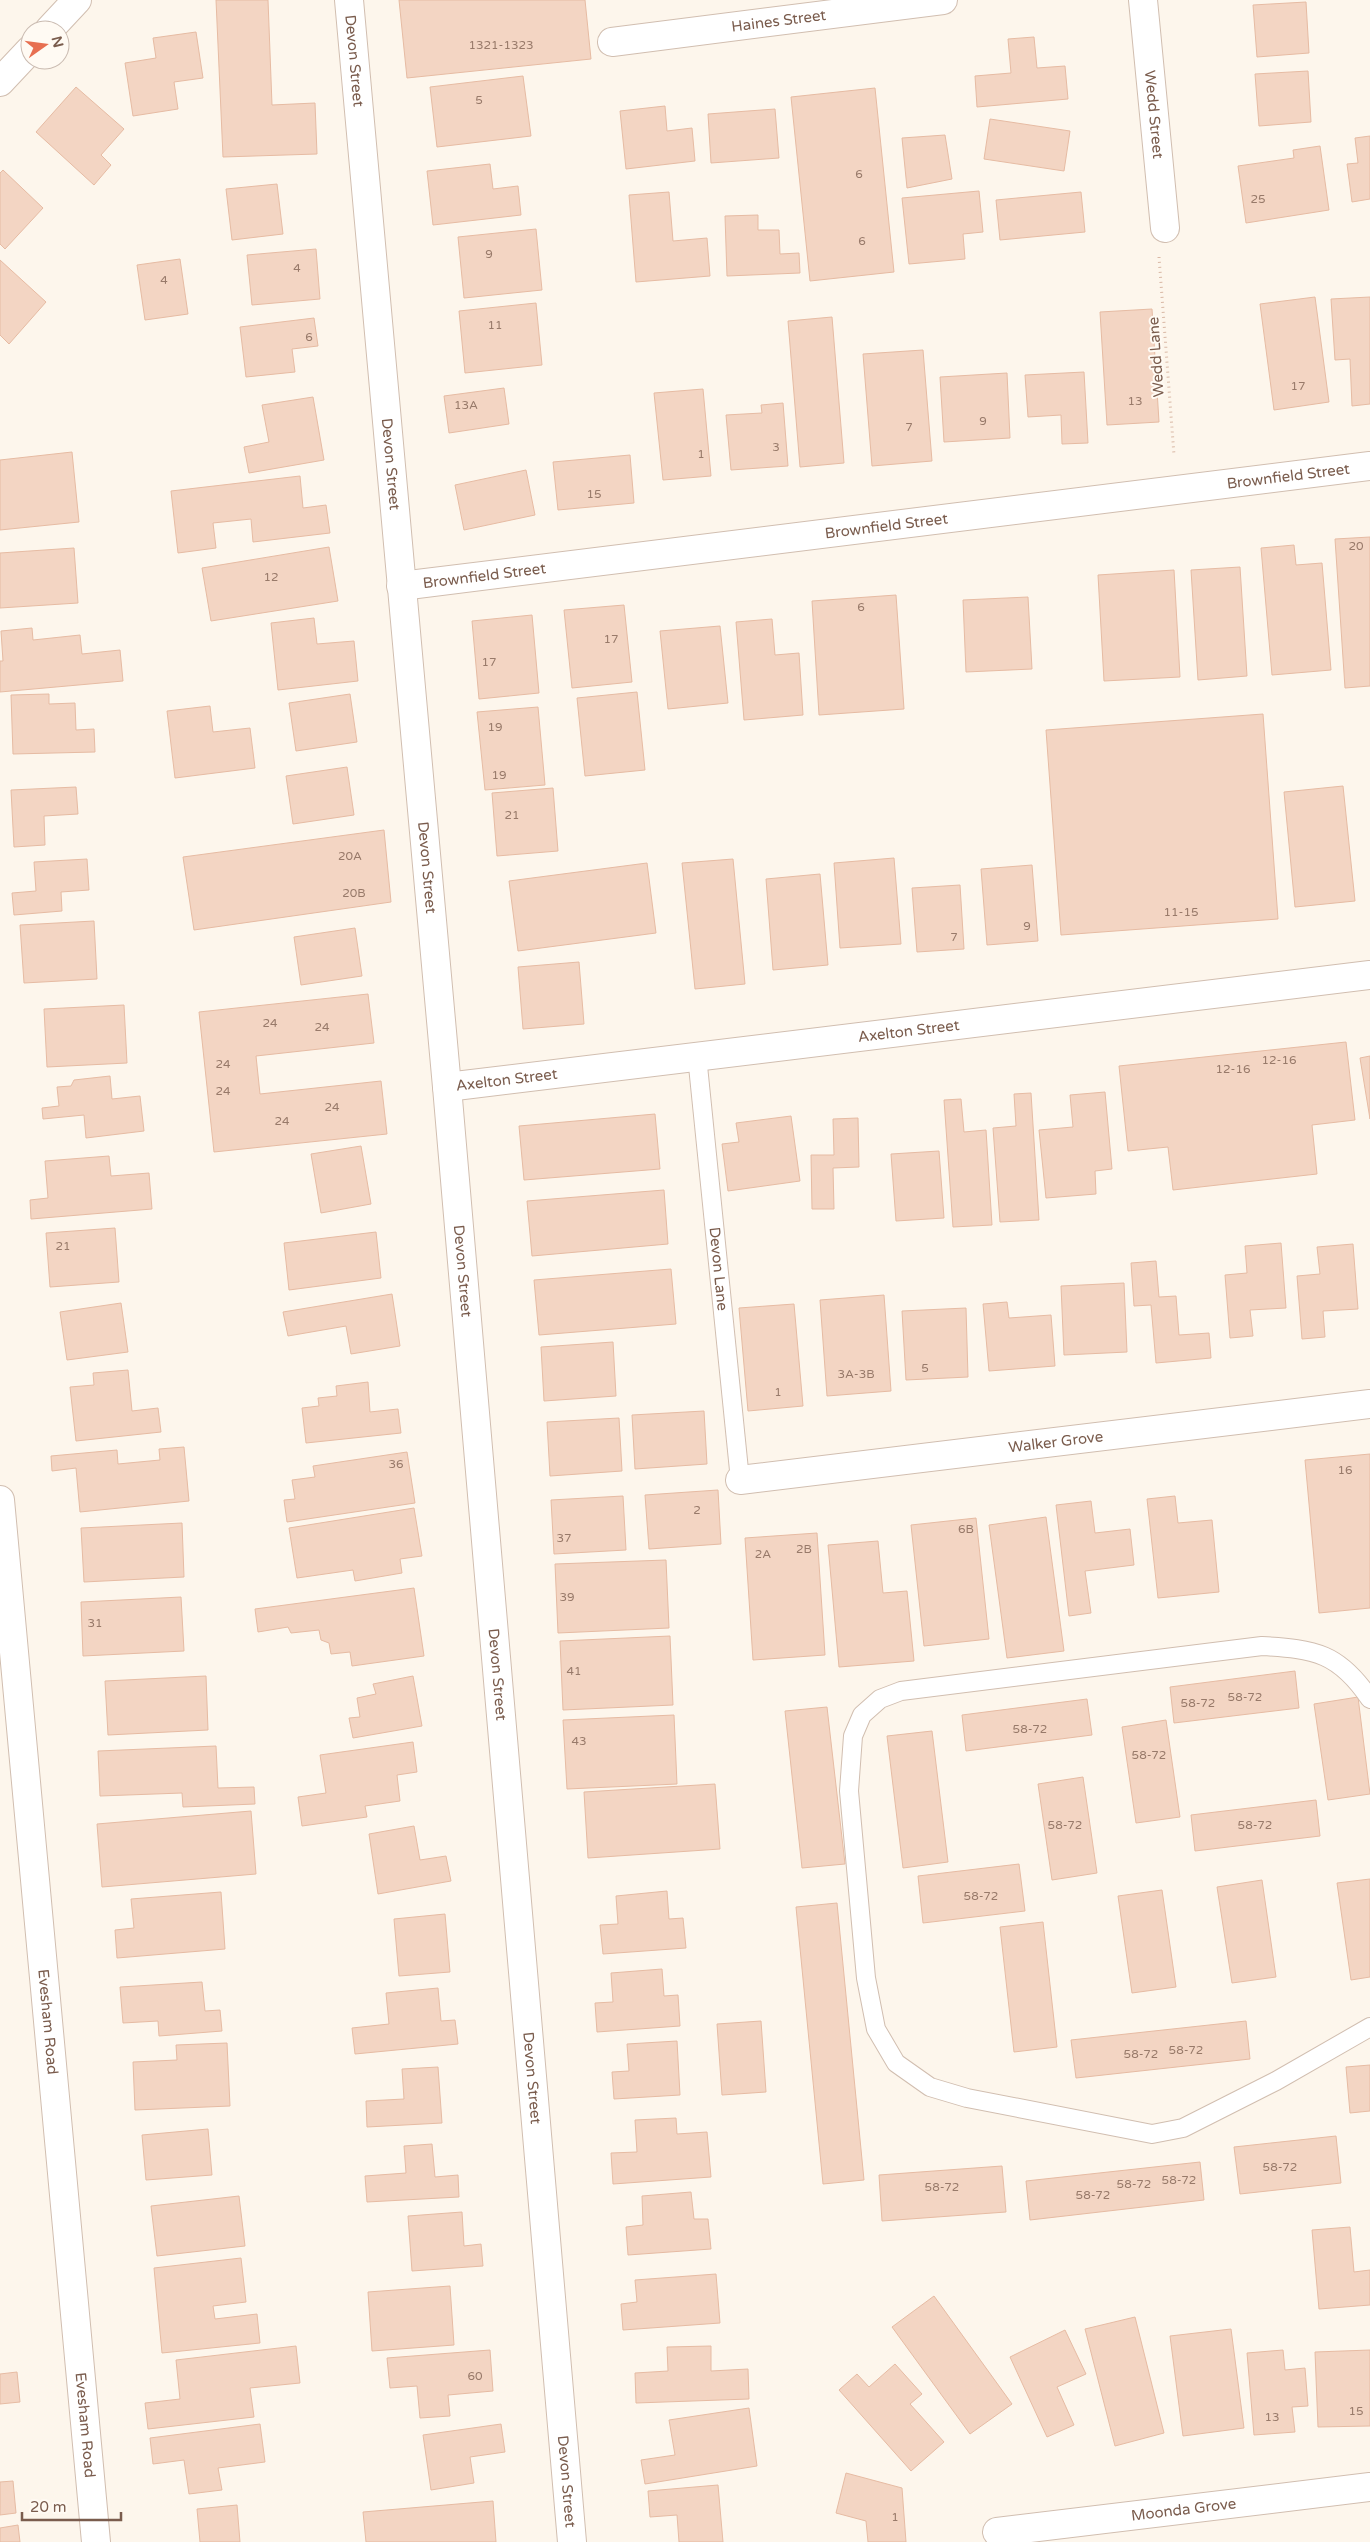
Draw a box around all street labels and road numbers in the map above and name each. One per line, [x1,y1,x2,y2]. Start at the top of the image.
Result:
street label: Haines Street [730,6,827,36]
street label: Devon Street [341,14,368,108]
street label: Wedd Street [1141,69,1167,160]
street label: Wedd Lane [1144,316,1168,398]
street label: Devon Street [378,417,404,511]
street label: Brownfield Street [1226,460,1351,493]
street label: Brownfield Street [824,509,949,542]
street label: Brownfield Street [422,559,547,592]
street label: Devon Street [414,821,440,915]
street label: Axelton Street [857,1016,961,1046]
street label: Axelton Street [455,1065,559,1095]
street label: Devon Street [450,1224,476,1318]
street label: Devon Lane [705,1226,732,1312]
street label: Walker Grove [1007,1427,1104,1457]
street label: Devon Street [485,1628,510,1721]
street label: Evesham Road [34,1968,62,2075]
street label: Devon Street [519,2031,545,2125]
street label: Evesham Road [71,2372,99,2479]
street label: Devon Street [554,2435,580,2529]
street label: Moonda Grove [1130,2494,1237,2525]

